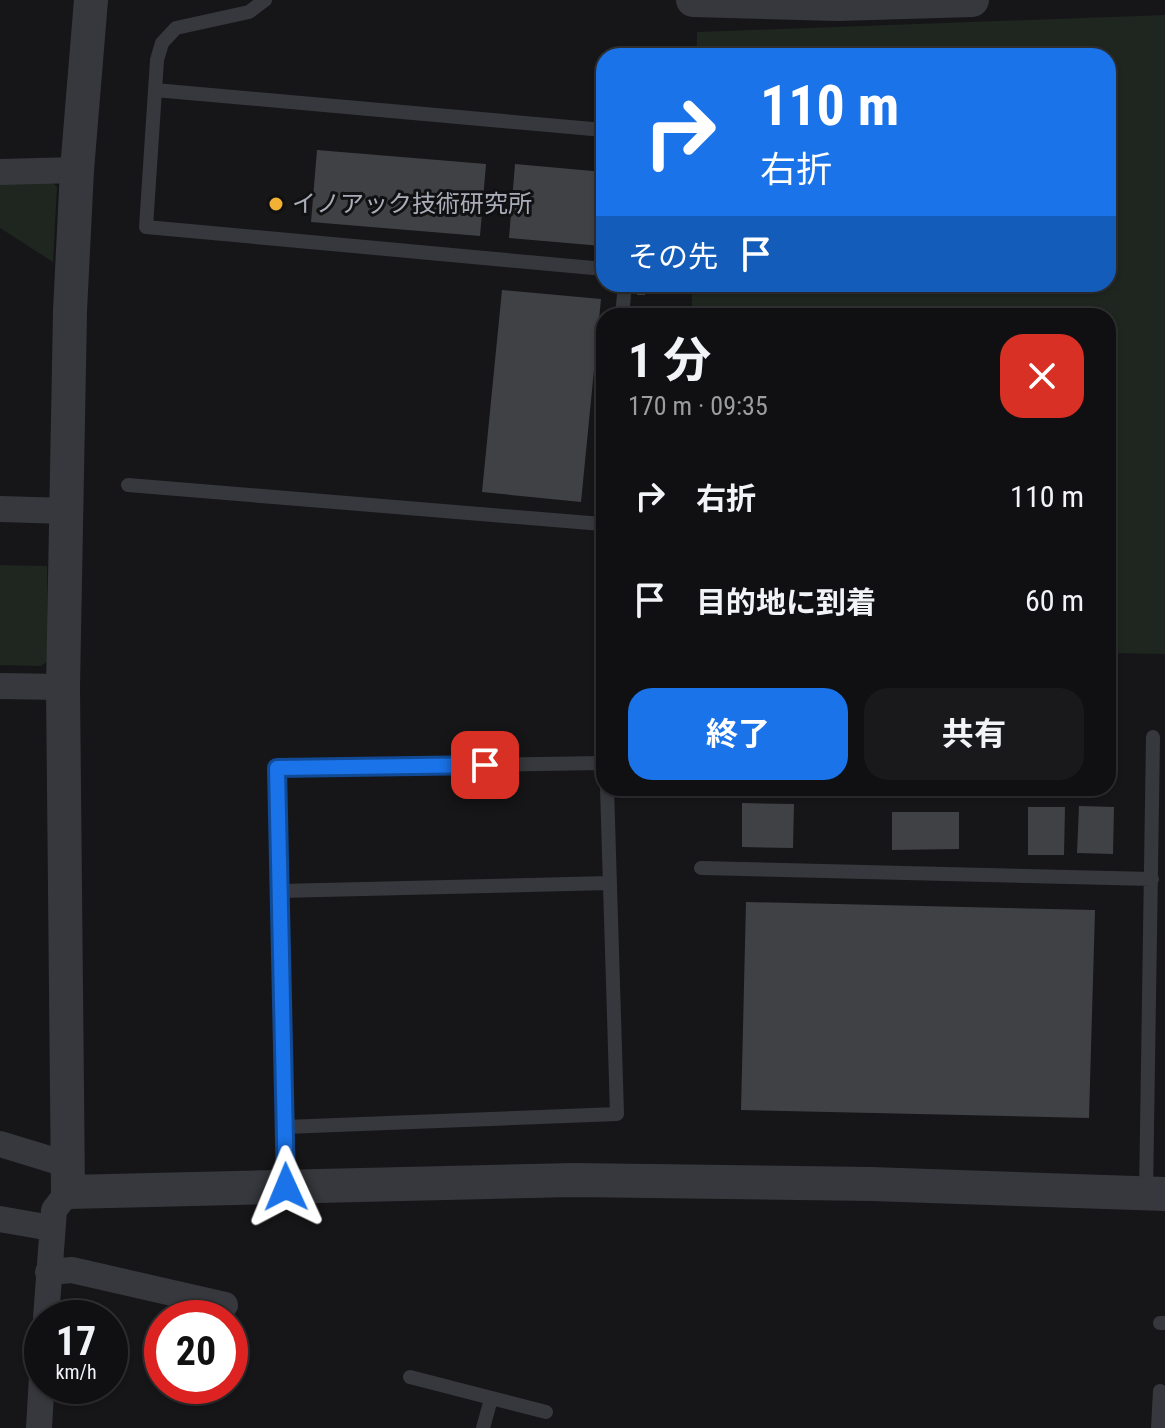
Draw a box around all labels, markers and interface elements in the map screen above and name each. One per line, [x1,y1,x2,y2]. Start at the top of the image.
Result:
text: 110 m [760,73,899,139]
icon: right [628,80,732,184]
text: 右折 [760,149,832,191]
place label: イノアック技術研究所 [292,190,532,218]
marker: イノアック技術研究所 [267,195,285,213]
icon: arrive [734,232,778,276]
text: その先 [628,239,718,274]
text: 1 分 [628,332,711,389]
button: close [1000,334,1084,418]
text: 170 m · 09:35 [628,391,768,421]
icon: right [628,474,672,518]
text: 110 m [1010,479,1084,514]
text: 右折 [696,481,756,516]
icon: arrive [628,578,672,622]
text: 60 m [1025,583,1084,618]
text: 目的地に到着 [696,585,876,620]
button: 終了 [628,688,848,780]
button: 共有 [864,688,1084,780]
pin [451,731,519,799]
icon: arrive [463,743,507,787]
position arrow [244,1145,328,1229]
speed limit sign: 20 [144,1300,248,1404]
text: 17 [56,1318,96,1365]
text: km/h [55,1360,97,1384]

